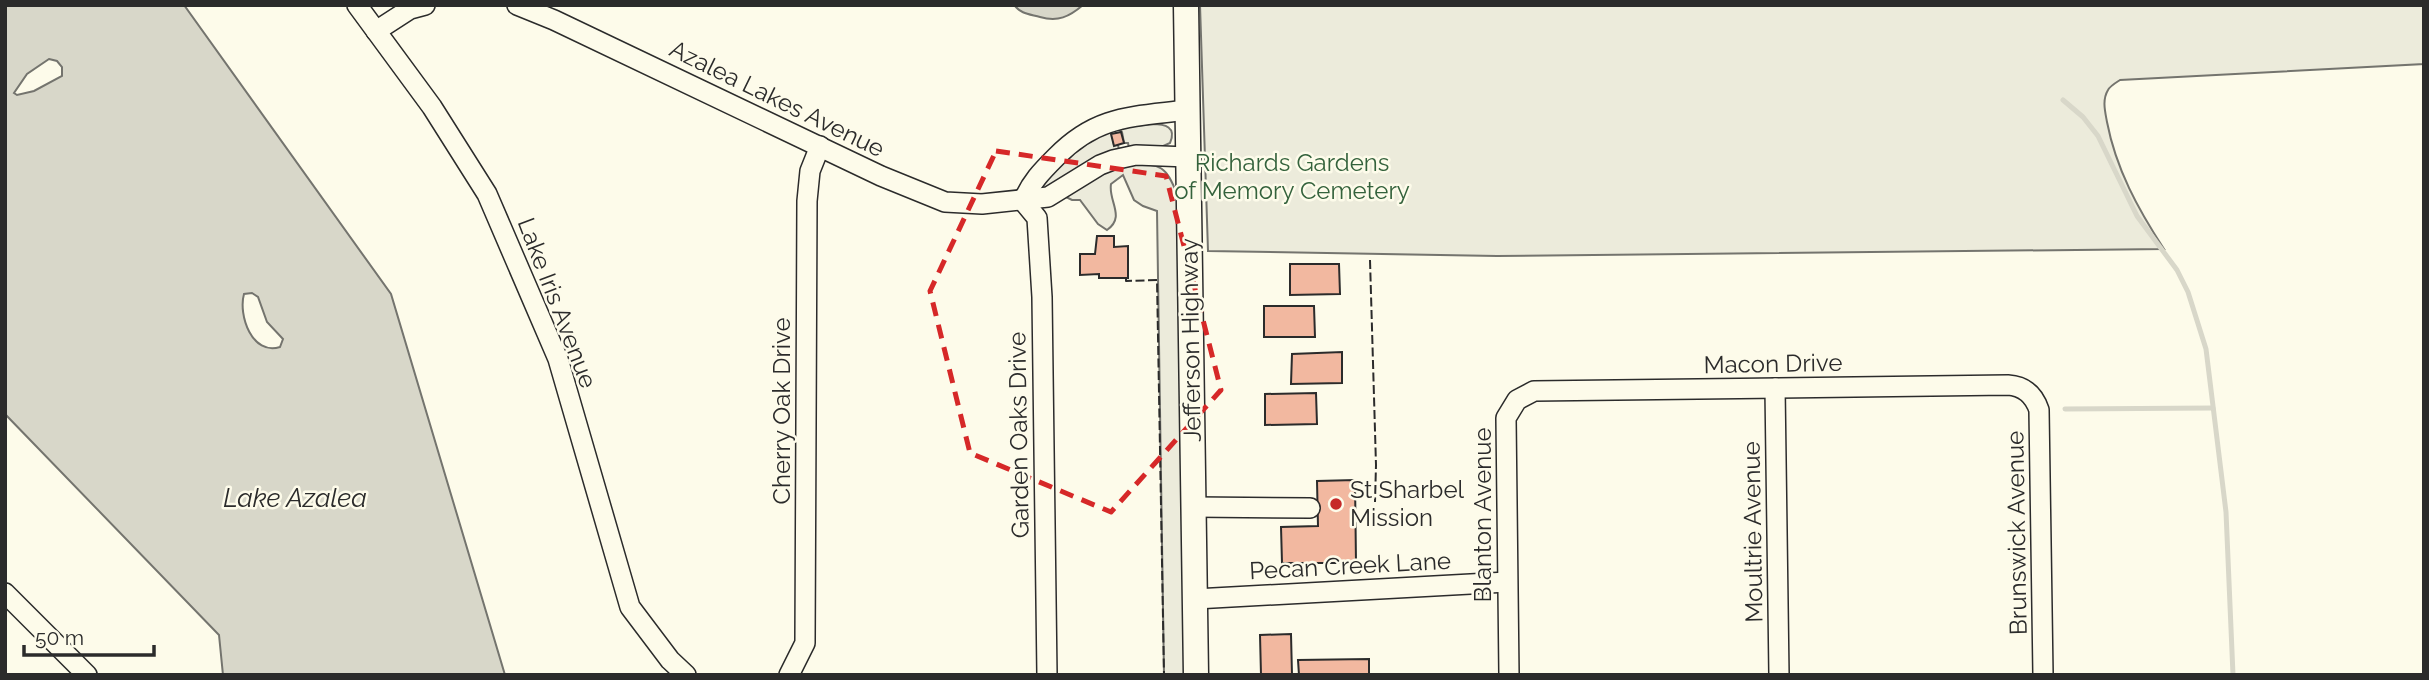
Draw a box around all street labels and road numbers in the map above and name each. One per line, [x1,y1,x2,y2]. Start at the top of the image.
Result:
street label: Azalea Lakes Avenue [665,34,889,163]
street label: Lake Iris Avenue [512,214,603,392]
street label: Jefferson Highway [1174,238,1207,442]
street label: Cherry Oak Drive [767,318,796,505]
street label: Garden Oaks Drive [1002,332,1035,538]
street label: Macon Drive [1703,348,1843,379]
street label: Blanton Avenue [1468,427,1497,603]
street label: Brunswick Avenue [2000,431,2033,635]
street label: Moultrie Avenue [1736,441,1769,623]
street label: Pecan Creek Lane [1248,546,1452,585]

